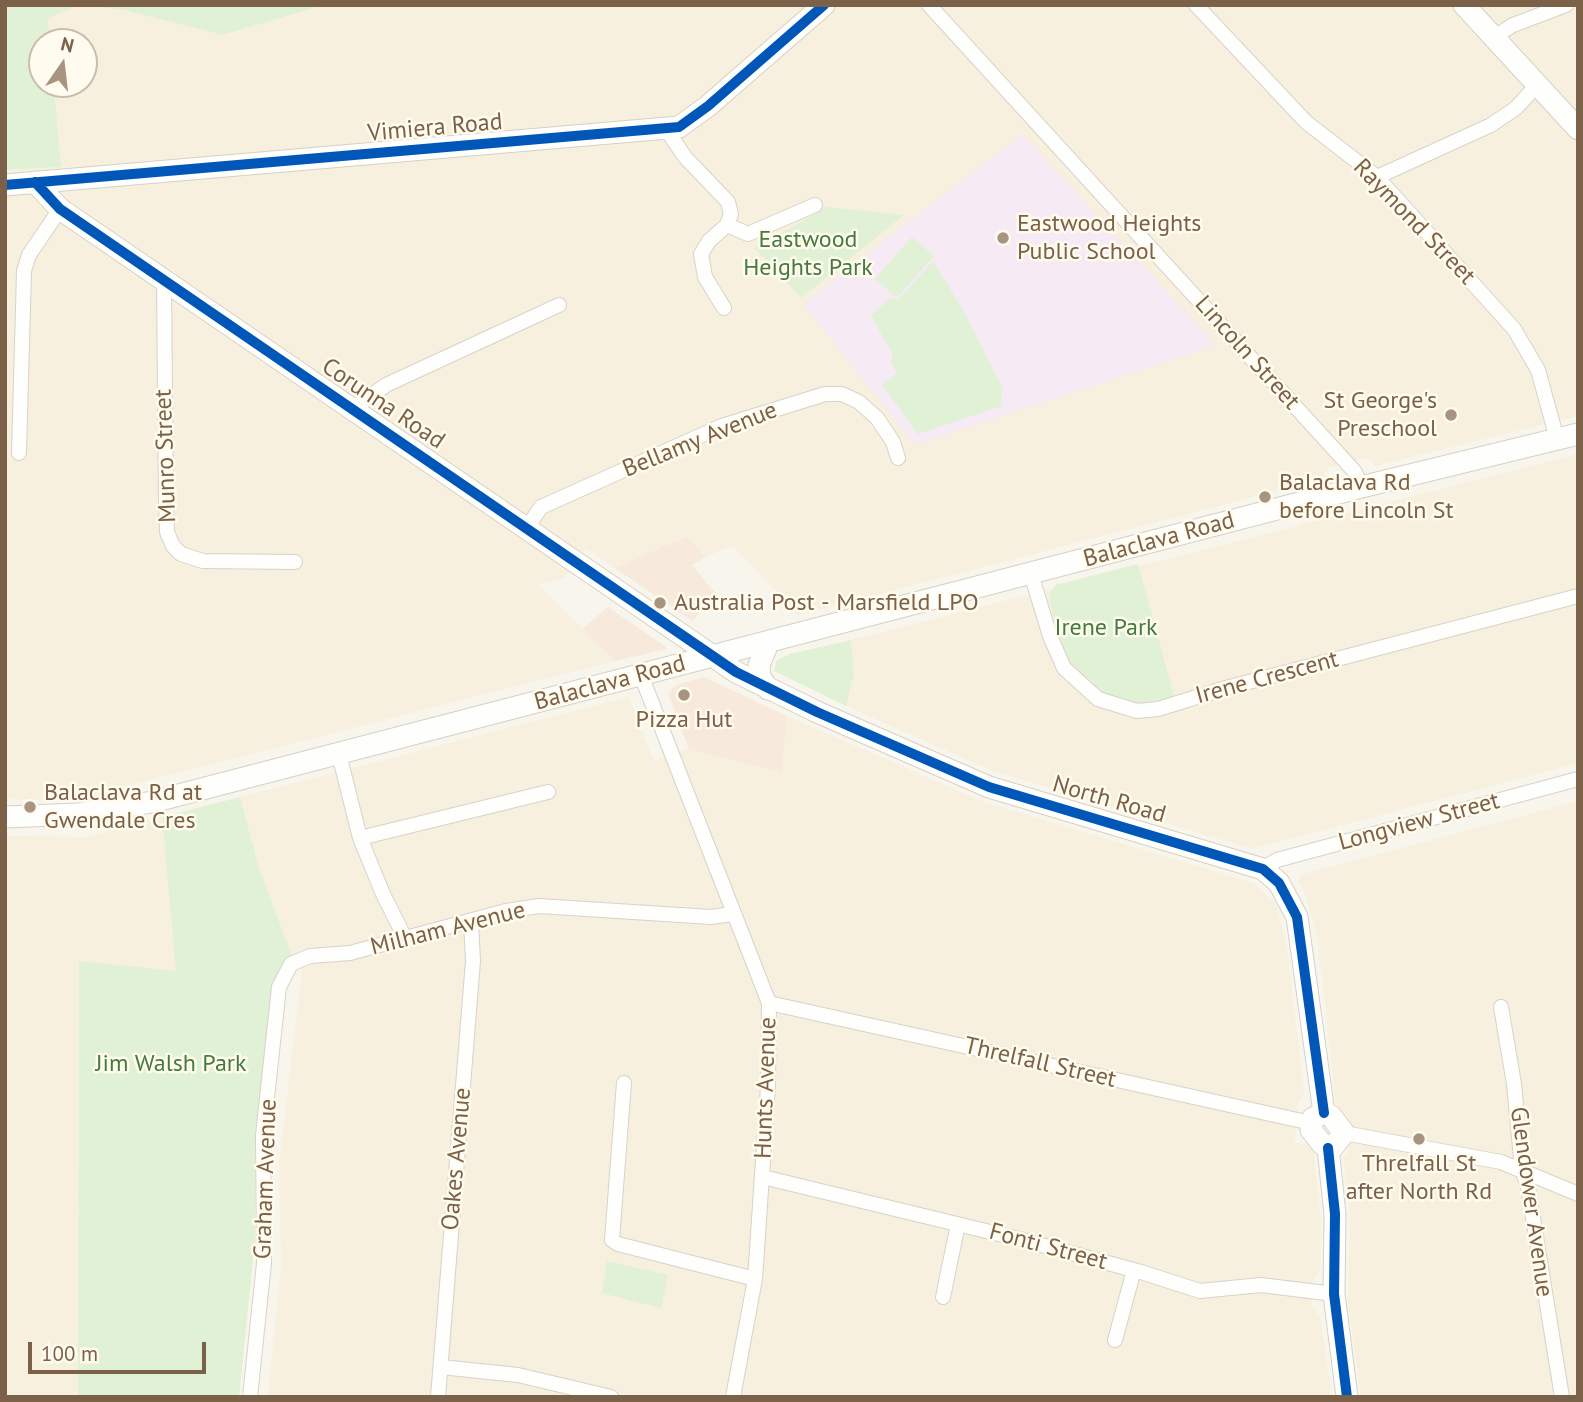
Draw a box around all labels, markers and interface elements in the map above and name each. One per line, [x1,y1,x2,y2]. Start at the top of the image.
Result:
north arrow [28,28,98,98]
text: N [59,31,77,58]
street label: Vimiera Road [366,108,504,148]
street label: Raymond Street [1347,153,1481,291]
place label: Eastwood Heights Public School [1017,210,1201,266]
park label: Eastwood Heights Park [743,226,873,282]
marker: Eastwood Heights Public School [995,230,1011,246]
street label: Lincoln Street [1188,290,1306,416]
street label: Corunna Road [316,352,450,456]
place label: St George's Preschool [1323,387,1437,443]
street label: Munro Street [149,389,183,523]
street label: Bellamy Avenue [619,396,781,484]
marker: St George's Preschool [1443,407,1459,423]
place label: Balaclava Rd before Lincoln St [1279,469,1454,525]
marker: Balaclava Rd before Lincoln St [1257,489,1273,505]
street label: Balaclava Road [1080,506,1238,574]
place label: Australia Post - Marsfield LPO [674,589,979,617]
marker: Australia Post - Marsfield LPO [652,595,668,611]
park label: Irene Park [1054,614,1158,642]
street label: Irene Crescent [1192,645,1342,711]
street label: Balaclava Road [531,649,689,717]
marker: Pizza Hut [676,687,692,703]
place label: Pizza Hut [636,706,732,734]
street label: North Road [1049,770,1169,830]
place label: Balaclava Rd at Gwendale Cres [44,779,202,835]
street label: Longview Street [1336,787,1502,857]
marker: Balaclava Rd at Gwendale Cres [22,799,38,815]
street label: Milham Avenue [368,896,528,962]
street label: Hunts Avenue [749,1017,783,1159]
street label: Threlfall Street [961,1032,1119,1094]
park label: Jim Walsh Park [96,1050,246,1078]
street label: Oakes Avenue [436,1086,478,1232]
street label: Graham Avenue [249,1098,283,1260]
street label: Glendower Avenue [1503,1105,1559,1299]
marker: Threlfall St after North Rd [1411,1131,1427,1147]
place label: Threlfall St after North Rd [1346,1150,1492,1206]
street label: Fonti Street [986,1217,1110,1277]
scale bar [32,1328,210,1372]
text: 100 m [41,1340,98,1367]

